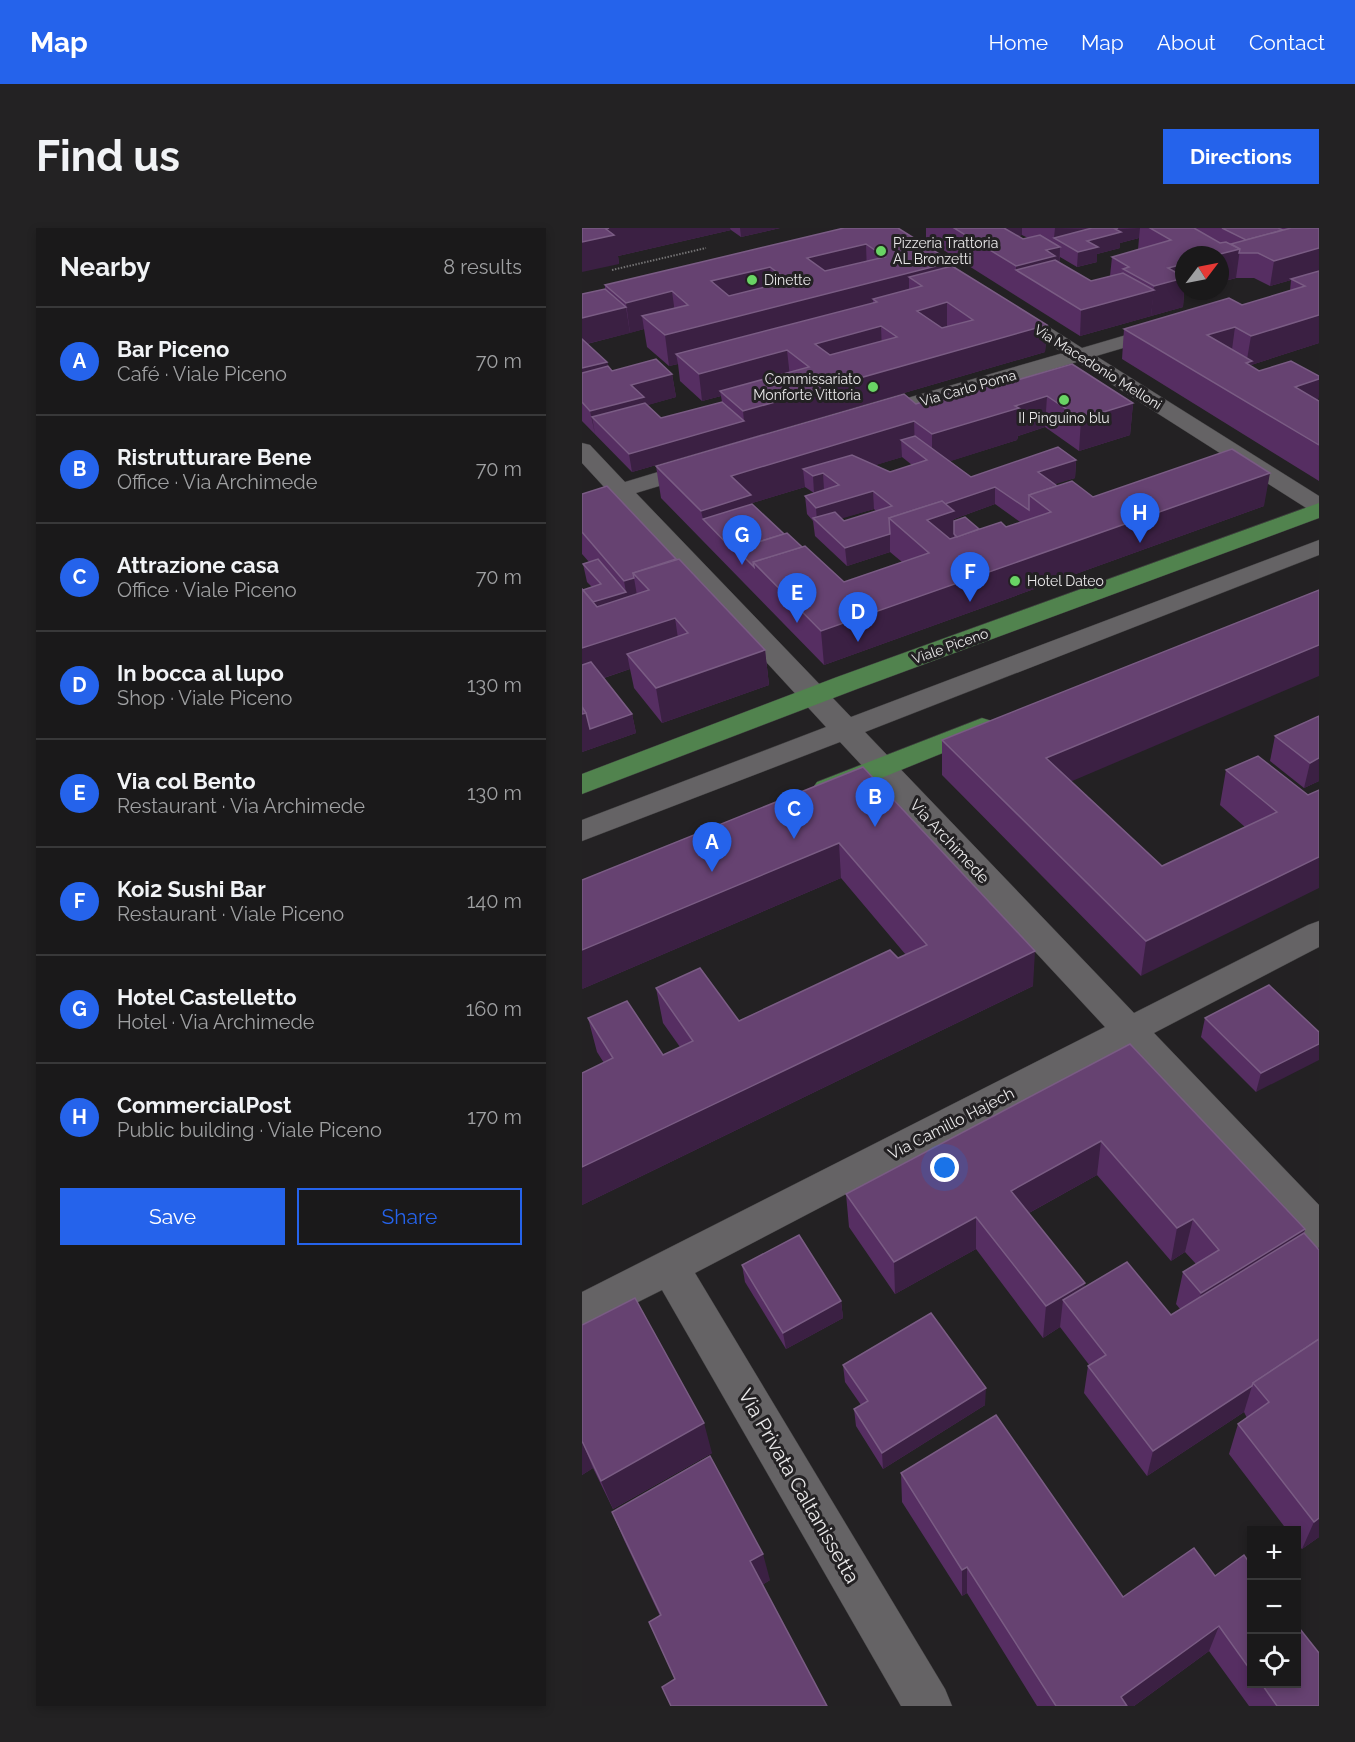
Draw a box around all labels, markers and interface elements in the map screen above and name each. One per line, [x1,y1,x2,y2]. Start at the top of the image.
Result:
text: Map [30,26,88,59]
text: Home [989,30,1048,55]
text: Map [1081,30,1124,55]
text: About [1157,30,1216,55]
text: Contact [1249,30,1325,55]
button: Directions [1163,129,1319,184]
text: Find us [36,132,180,181]
place label: Pizzeria Trattoria AL Bronzetti [893,235,998,267]
marker: Pizzeria Trattoria AL Bronzetti [874,244,888,258]
north arrow [1175,246,1229,300]
text: Nearby [60,252,150,282]
text: 8 results [443,255,522,279]
place label: Dinette [764,272,811,288]
marker: Dinette [745,273,759,287]
street label: Via Macedonio Melloni [1031,321,1165,413]
text: Bar Piceno [117,336,229,362]
text: A [73,349,86,373]
text: 70 m [476,349,522,373]
text: Café · Viale Piceno [117,362,287,386]
street label: Via Carlo Poma [918,367,1018,409]
place label: Commissariato Monforte Vittoria [753,371,861,403]
marker: Commissariato Monforte Vittoria [866,380,880,394]
marker: II Pinguino blu [1057,393,1071,407]
place label: II Pinguino blu [1018,410,1110,426]
text: Ristrutturare Bene [117,444,311,470]
text: B [73,457,86,481]
text: 70 m [476,457,522,481]
text: Office · Via Archimede [117,470,317,494]
pin: H [1120,494,1160,543]
pin: G [722,516,762,565]
text: Attrazione casa [117,552,279,578]
pin: F [950,552,990,602]
text: C [73,565,86,589]
text: 70 m [476,565,522,589]
place label: Hotel Dateo [1027,573,1104,589]
pin: E [778,574,816,623]
marker: Hotel Dateo [1008,574,1022,588]
text: Office · Viale Piceno [117,578,297,602]
pin: D [838,592,878,642]
street label: Viale Piceno [910,625,990,667]
text: In bocca al lupo [117,660,284,686]
text: D [72,673,87,697]
text: 130 m [467,673,522,697]
text: Shop · Viale Piceno [117,686,292,710]
text: Via col Bento [117,768,256,794]
pin: B [856,778,894,827]
text: E [73,781,86,805]
text: 130 m [467,781,522,805]
pin: C [774,790,814,839]
text: Restaurant · Via Archimede [117,794,365,818]
street label: Via Archimede [906,795,993,887]
pin: A [692,822,732,872]
text: Koi2 Sushi Bar [117,876,266,902]
text: F [74,889,85,913]
text: 140 m [467,889,522,913]
text: Restaurant · Viale Piceno [117,902,344,926]
text: Hotel Castelletto [117,984,297,1010]
text: G [72,997,87,1021]
text: 160 m [466,997,522,1021]
text: Hotel · Via Archimede [117,1010,315,1034]
street label: Via Camillo Hajech [885,1083,1017,1163]
text: CommercialPost [117,1092,292,1118]
text: H [72,1105,87,1129]
text: 170 m [467,1105,522,1129]
text: Public building · Viale Piceno [117,1118,382,1142]
your location [930,1153,959,1182]
button: Save [60,1188,285,1245]
button: Share [297,1188,522,1245]
street label: Via Privata Caltanissetta [733,1384,865,1588]
map controls [1247,1526,1301,1688]
button: + [1247,1526,1301,1580]
button: − [1247,1580,1301,1634]
button: locate [1247,1634,1301,1688]

